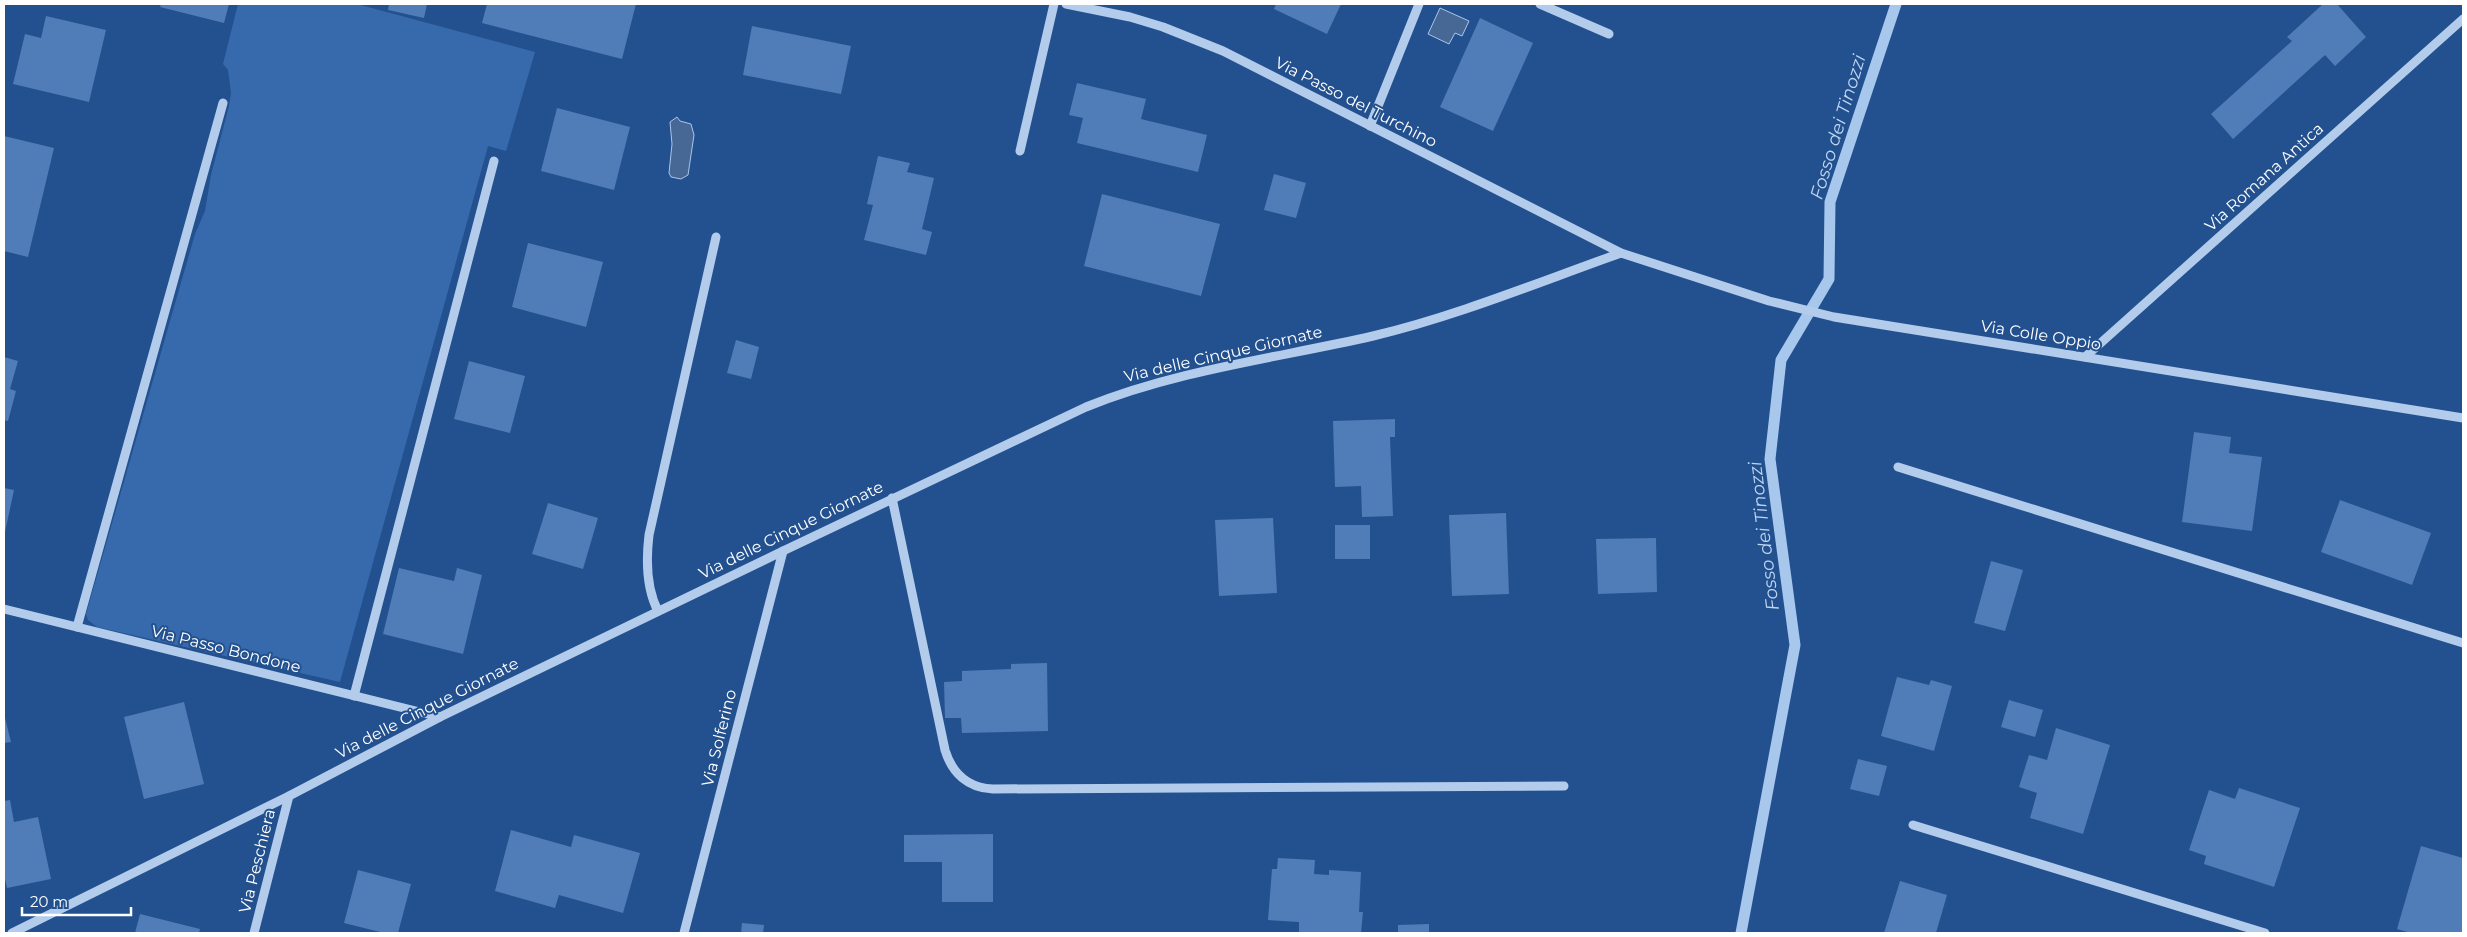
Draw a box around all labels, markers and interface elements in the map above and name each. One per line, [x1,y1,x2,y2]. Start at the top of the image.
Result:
water label: Fosso dei Tinozzi [1806,52,1871,202]
street label: Via Passo del Turchino [1272,53,1440,151]
street label: Via Romana Antica [2201,119,2327,235]
street label: Via Colle Oppio [1979,316,2103,354]
street label: Via delle Cinque Giornate [1122,322,1324,386]
water label: Fosso dei Tinozzi [1744,460,1784,612]
street label: Via delle Cinque Giornate [696,477,886,583]
street label: Via Passo Bondone [149,621,303,677]
street label: Via delle Cinque Giornate [332,653,522,763]
street label: Via Solferino [698,687,740,789]
street label: Via Peschiera [235,807,279,915]
scale bar [22,884,131,916]
text: 20 m [30,892,68,911]

